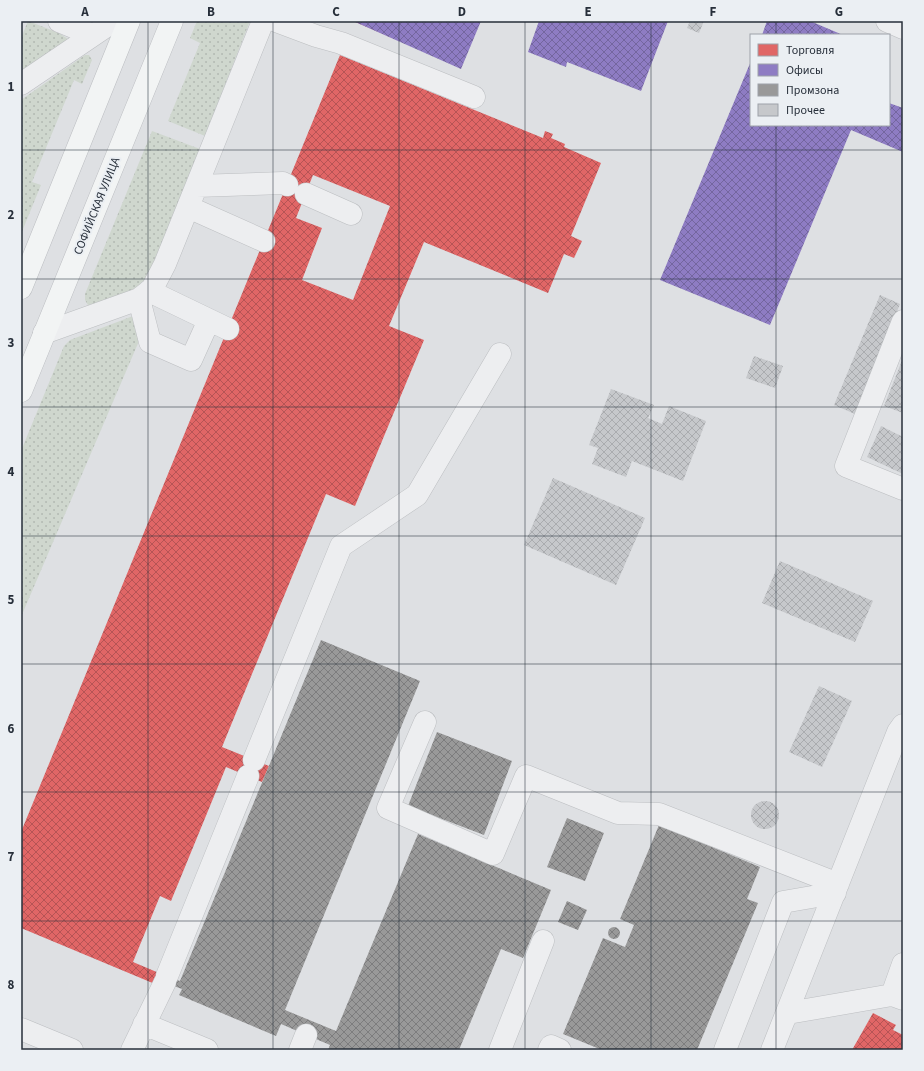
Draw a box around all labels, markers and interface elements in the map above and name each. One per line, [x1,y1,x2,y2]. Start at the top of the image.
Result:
text: A [80,3,89,21]
text: B [207,3,215,21]
text: C [332,3,340,21]
text: D [458,3,466,21]
text: E [584,3,592,21]
text: F [710,3,717,21]
text: G [835,3,843,21]
legend [750,34,890,126]
text: Торговля [786,42,834,59]
text: Офисы [786,62,823,79]
text: 1 [8,78,15,96]
text: Промзона [786,82,839,99]
text: Прочее [786,102,825,119]
street label: СОФИЙСКАЯ УЛИЦА [70,154,125,257]
text: 2 [8,206,15,224]
text: 3 [8,334,15,352]
text: 4 [8,463,15,481]
text: 5 [8,591,15,609]
text: 6 [8,720,15,738]
text: 7 [8,848,15,866]
text: 8 [8,976,15,994]

